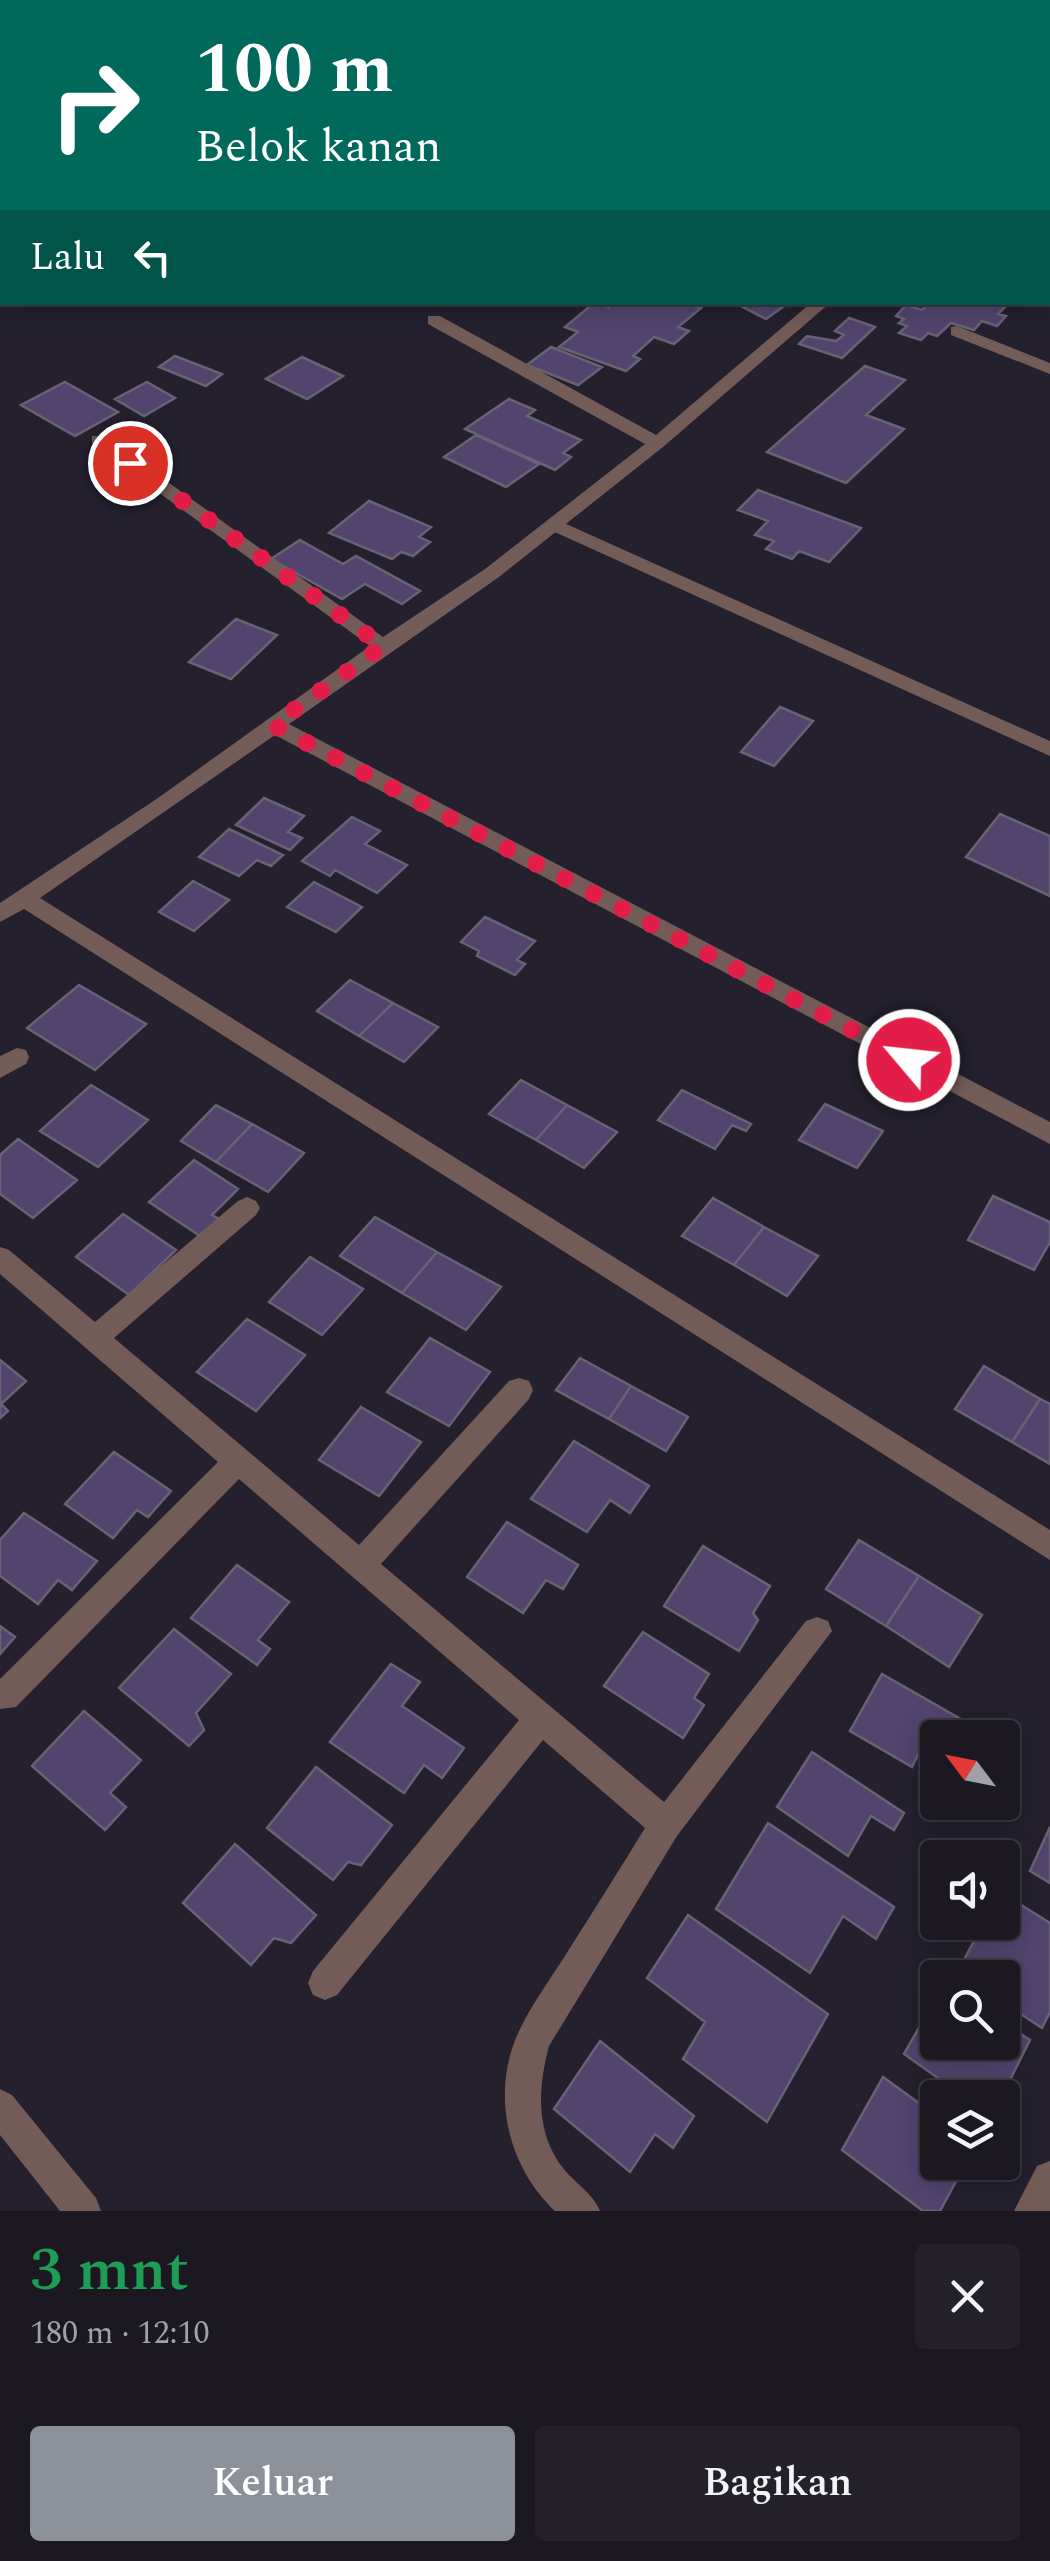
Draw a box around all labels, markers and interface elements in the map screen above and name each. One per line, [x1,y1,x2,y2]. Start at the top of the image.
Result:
text: 100 m [195,17,393,123]
icon: right [30,40,160,170]
text: Belok kanan [195,113,441,182]
text: Lalu [30,229,105,287]
icon: left [125,230,180,285]
pin [88,421,173,506]
icon: arrive [103,436,158,491]
position arrow [857,1008,961,1112]
north arrow [920,1720,1020,1820]
map controls [920,1720,1020,2180]
button: sound [920,1840,1020,1940]
button: search [920,1960,1020,2060]
button: layers [920,2080,1020,2180]
text: 3 mnt [30,2225,189,2317]
button: close [915,2244,1020,2349]
text: 180 m · 12:10 [30,2309,210,2358]
button: Keluar [30,2426,515,2541]
button: Bagikan [535,2426,1020,2541]

